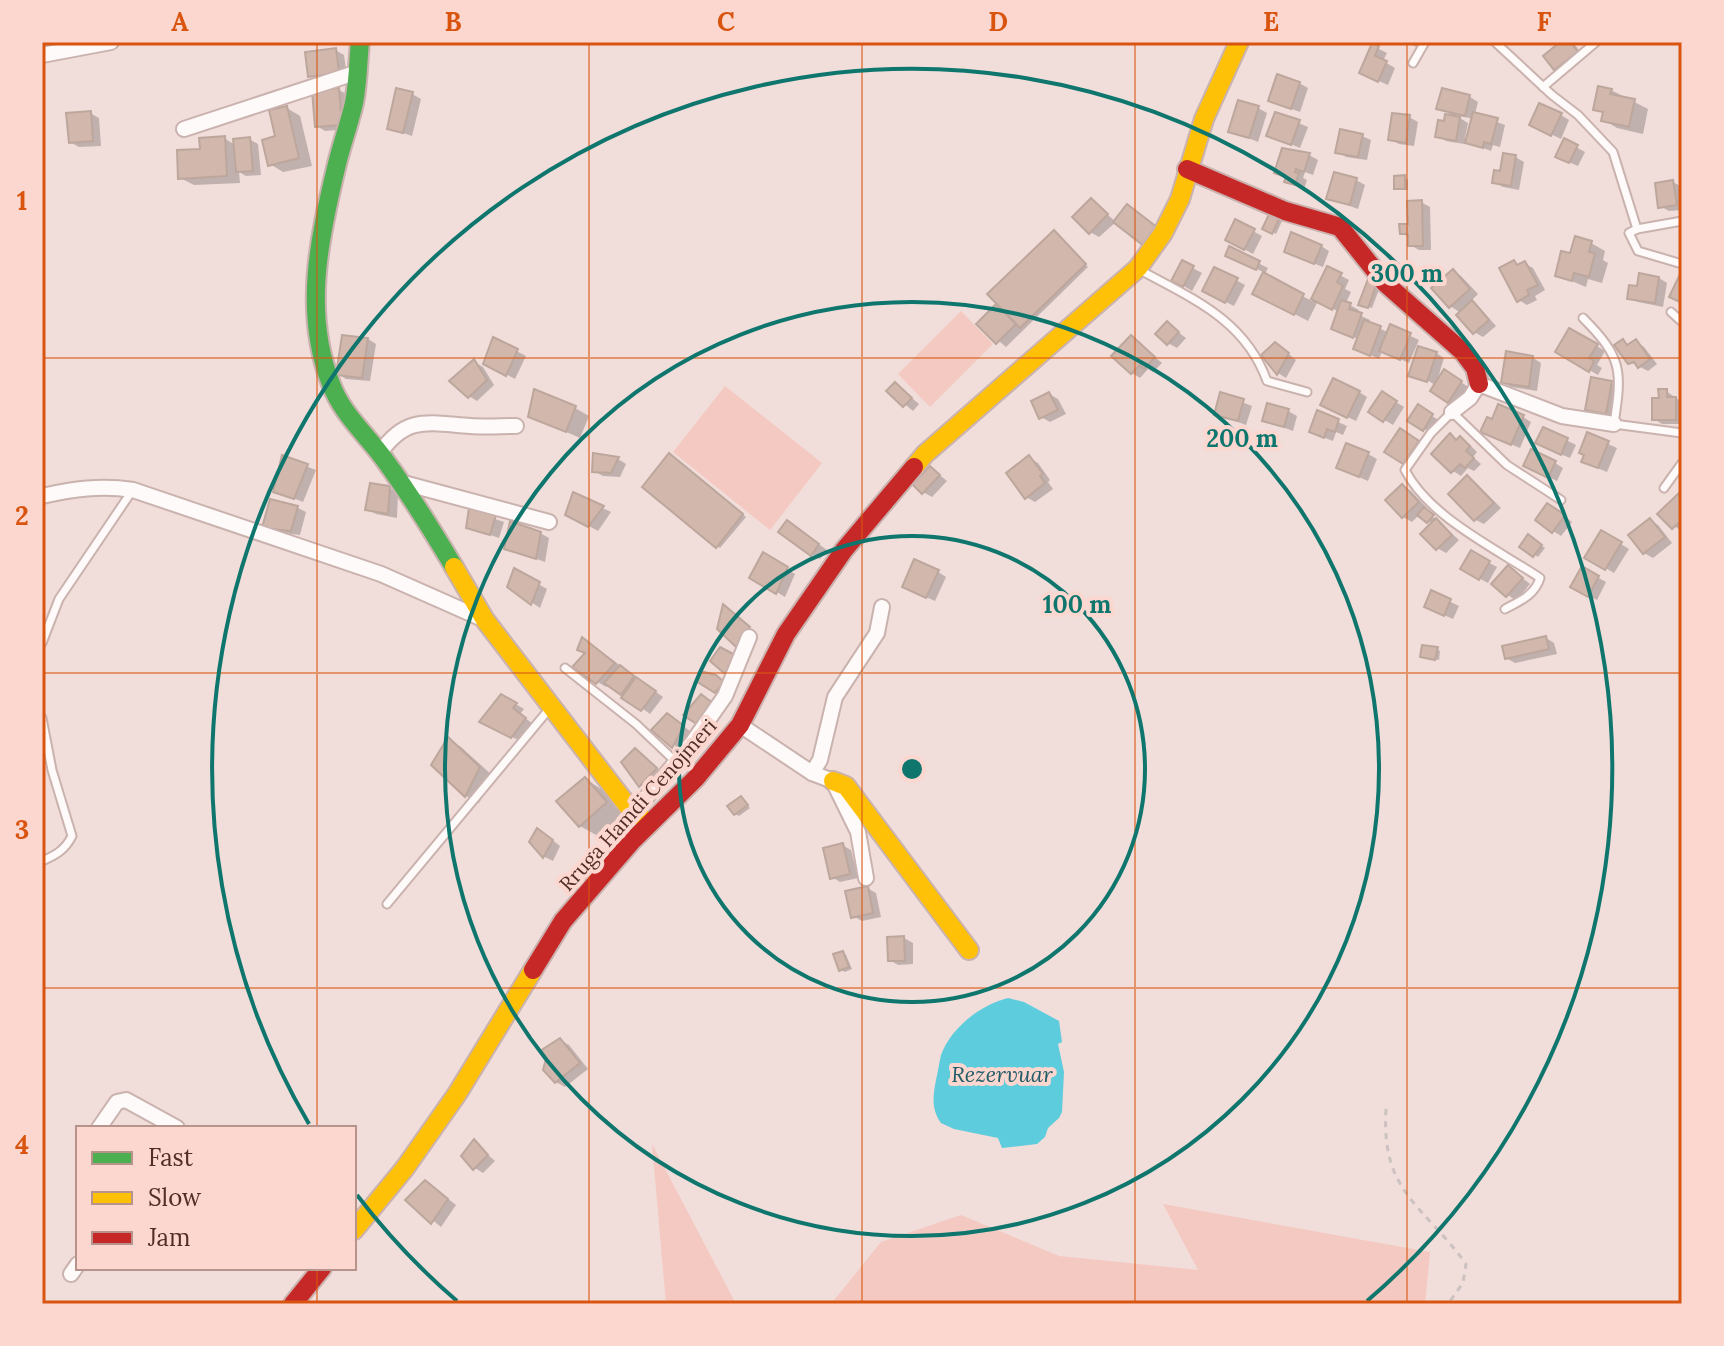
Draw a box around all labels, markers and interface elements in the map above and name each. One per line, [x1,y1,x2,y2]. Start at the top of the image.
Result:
text: A [171,5,189,38]
text: B [444,5,462,38]
text: C [717,5,735,38]
text: D [988,5,1008,38]
text: E [1263,5,1279,38]
text: F [1537,5,1552,38]
text: 1 [17,184,27,217]
text: 300 m [1371,258,1443,289]
text: 200 m [1206,423,1278,454]
text: 2 [15,499,29,532]
text: 100 m [1043,589,1111,620]
street label: Rruga Hamdi Cenojmeri [554,713,722,896]
centre of rings [898,755,926,783]
text: 3 [15,813,29,846]
water label: Rezervuar [951,1060,1054,1088]
legend [76,1126,356,1270]
text: 4 [15,1128,29,1161]
text: Fast [148,1142,194,1173]
text: Slow [148,1182,202,1213]
text: Jam [147,1222,190,1253]

